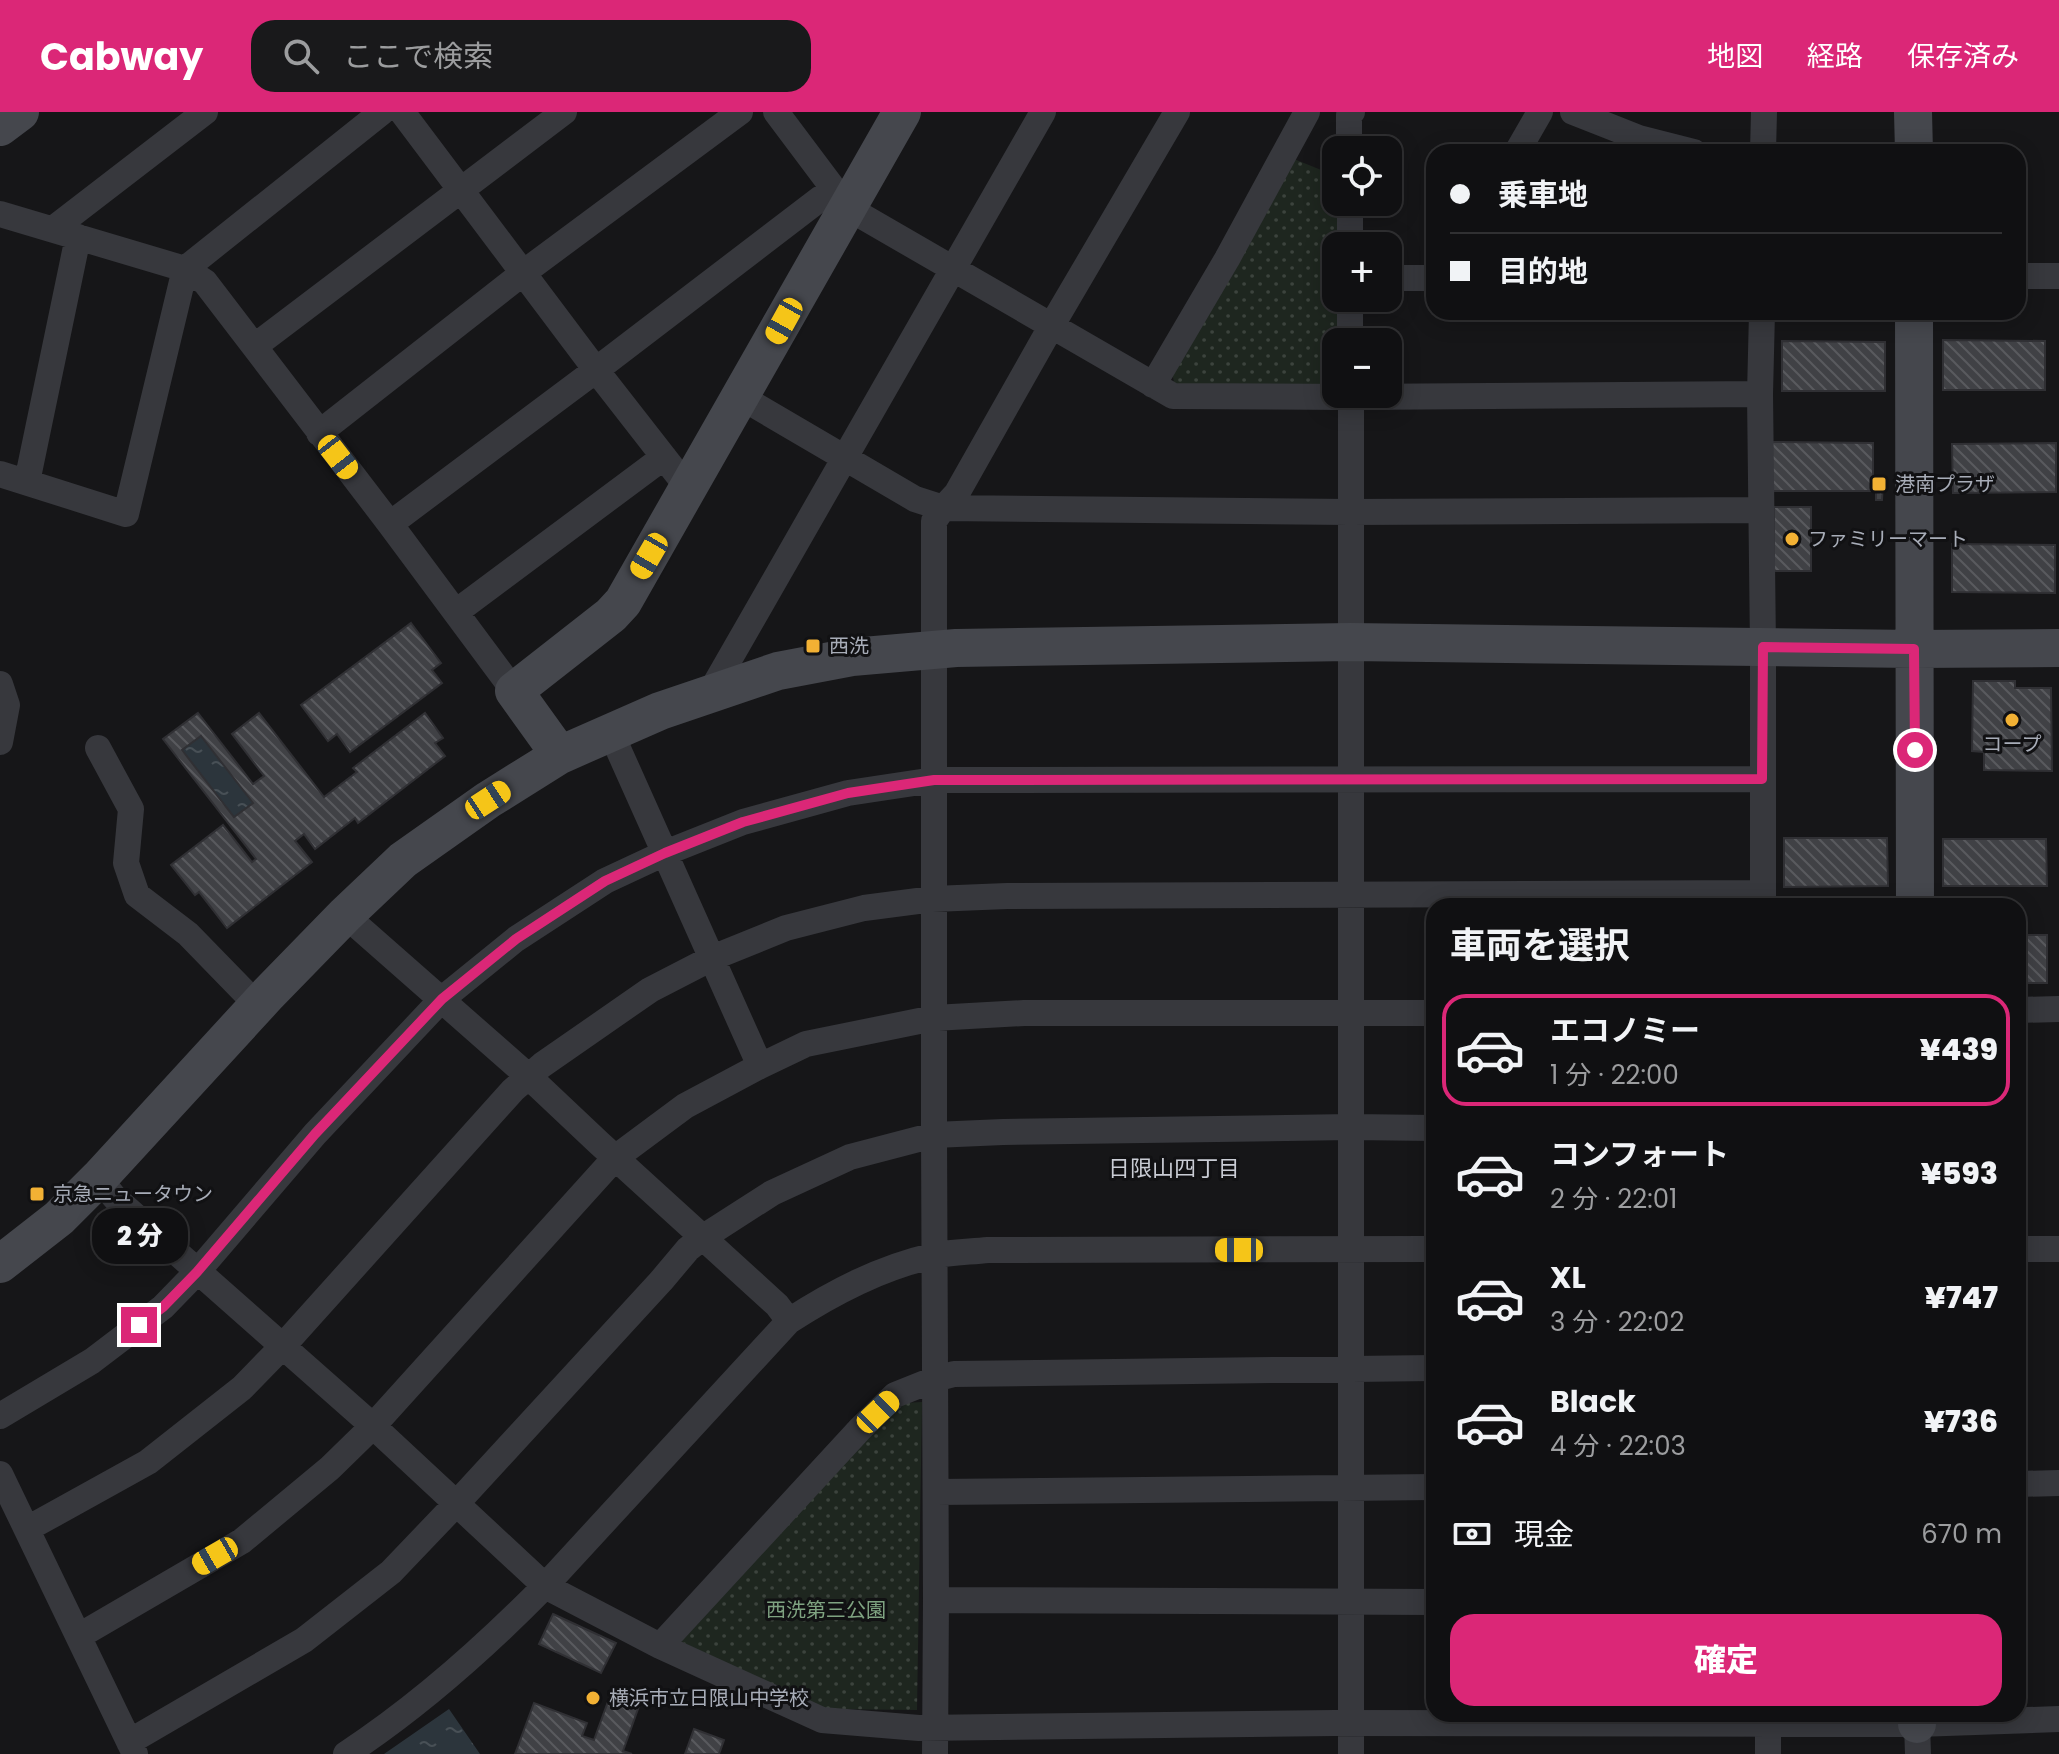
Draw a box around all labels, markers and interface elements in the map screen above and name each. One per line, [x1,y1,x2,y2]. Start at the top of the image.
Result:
search box [251,20,811,92]
text: Cabway [40,30,203,83]
icon: search [279,34,323,78]
text: ここで検索 [343,35,493,78]
text: 地図 [1707,37,1763,76]
text: 経路 [1807,37,1863,76]
text: 保存済み [1907,37,2019,76]
map controls [1322,136,1402,408]
button: locate [1322,136,1402,216]
text: 乗車地 [1498,173,1588,216]
button: + [1322,232,1402,312]
text: 目的地 [1498,250,1588,293]
car [762,294,806,348]
button: − [1322,328,1402,408]
car [314,431,362,483]
place label: 港南プラザ [1895,470,1995,498]
marker: 港南プラザ [1870,475,1888,493]
place label: ファミリーマート [1808,525,1968,553]
car [627,529,671,583]
marker: ファミリーマート [1783,530,1801,548]
place label: 西洗 [829,632,869,660]
marker: 西洗 [804,637,822,655]
marker: コープ [2003,711,2021,729]
place label: コープ [1983,730,2041,758]
route start [1897,732,1933,768]
car [461,777,515,823]
text: 車両を選択 [1450,920,1630,971]
text: エコノミー [1550,1009,1700,1052]
icon: car [1454,1014,1526,1086]
text: ¥439 [1920,1028,1998,1071]
text: 1 分 · 22:00 [1550,1057,1679,1093]
text: コンフォート [1550,1133,1729,1176]
icon: car [1454,1138,1526,1210]
text: ¥593 [1921,1152,1998,1195]
district label: 日限山四丁目 [1108,1153,1240,1184]
place label: 京急ニュータウン [53,1180,213,1208]
text: 2 分 · 22:01 [1550,1181,1677,1217]
marker: 京急ニュータウン [28,1185,46,1203]
callout: 2 分 [91,1209,187,1265]
text: 2 分 [117,1218,163,1254]
car [1215,1238,1263,1262]
text: XL [1550,1256,1586,1299]
icon: car [1454,1262,1526,1334]
text: ¥747 [1925,1276,1998,1319]
text: 3 分 · 22:02 [1550,1304,1684,1340]
route end [121,1307,157,1343]
text: Black [1550,1380,1636,1423]
icon: car [1454,1386,1526,1458]
car [852,1387,904,1437]
text: ¥736 [1924,1400,1998,1443]
text: 4 分 · 22:03 [1550,1428,1686,1464]
icon: cash [1450,1512,1494,1556]
text: 現金 [1514,1513,1574,1556]
text: 670 m [1921,1516,2002,1552]
car [188,1534,242,1578]
park label: 西洗第三公園 [766,1596,886,1624]
button: 確定 [1450,1614,2002,1706]
place label: 横浜市立日限山中学校 [609,1684,809,1712]
marker: 横浜市立日限山中学校 [584,1689,602,1707]

